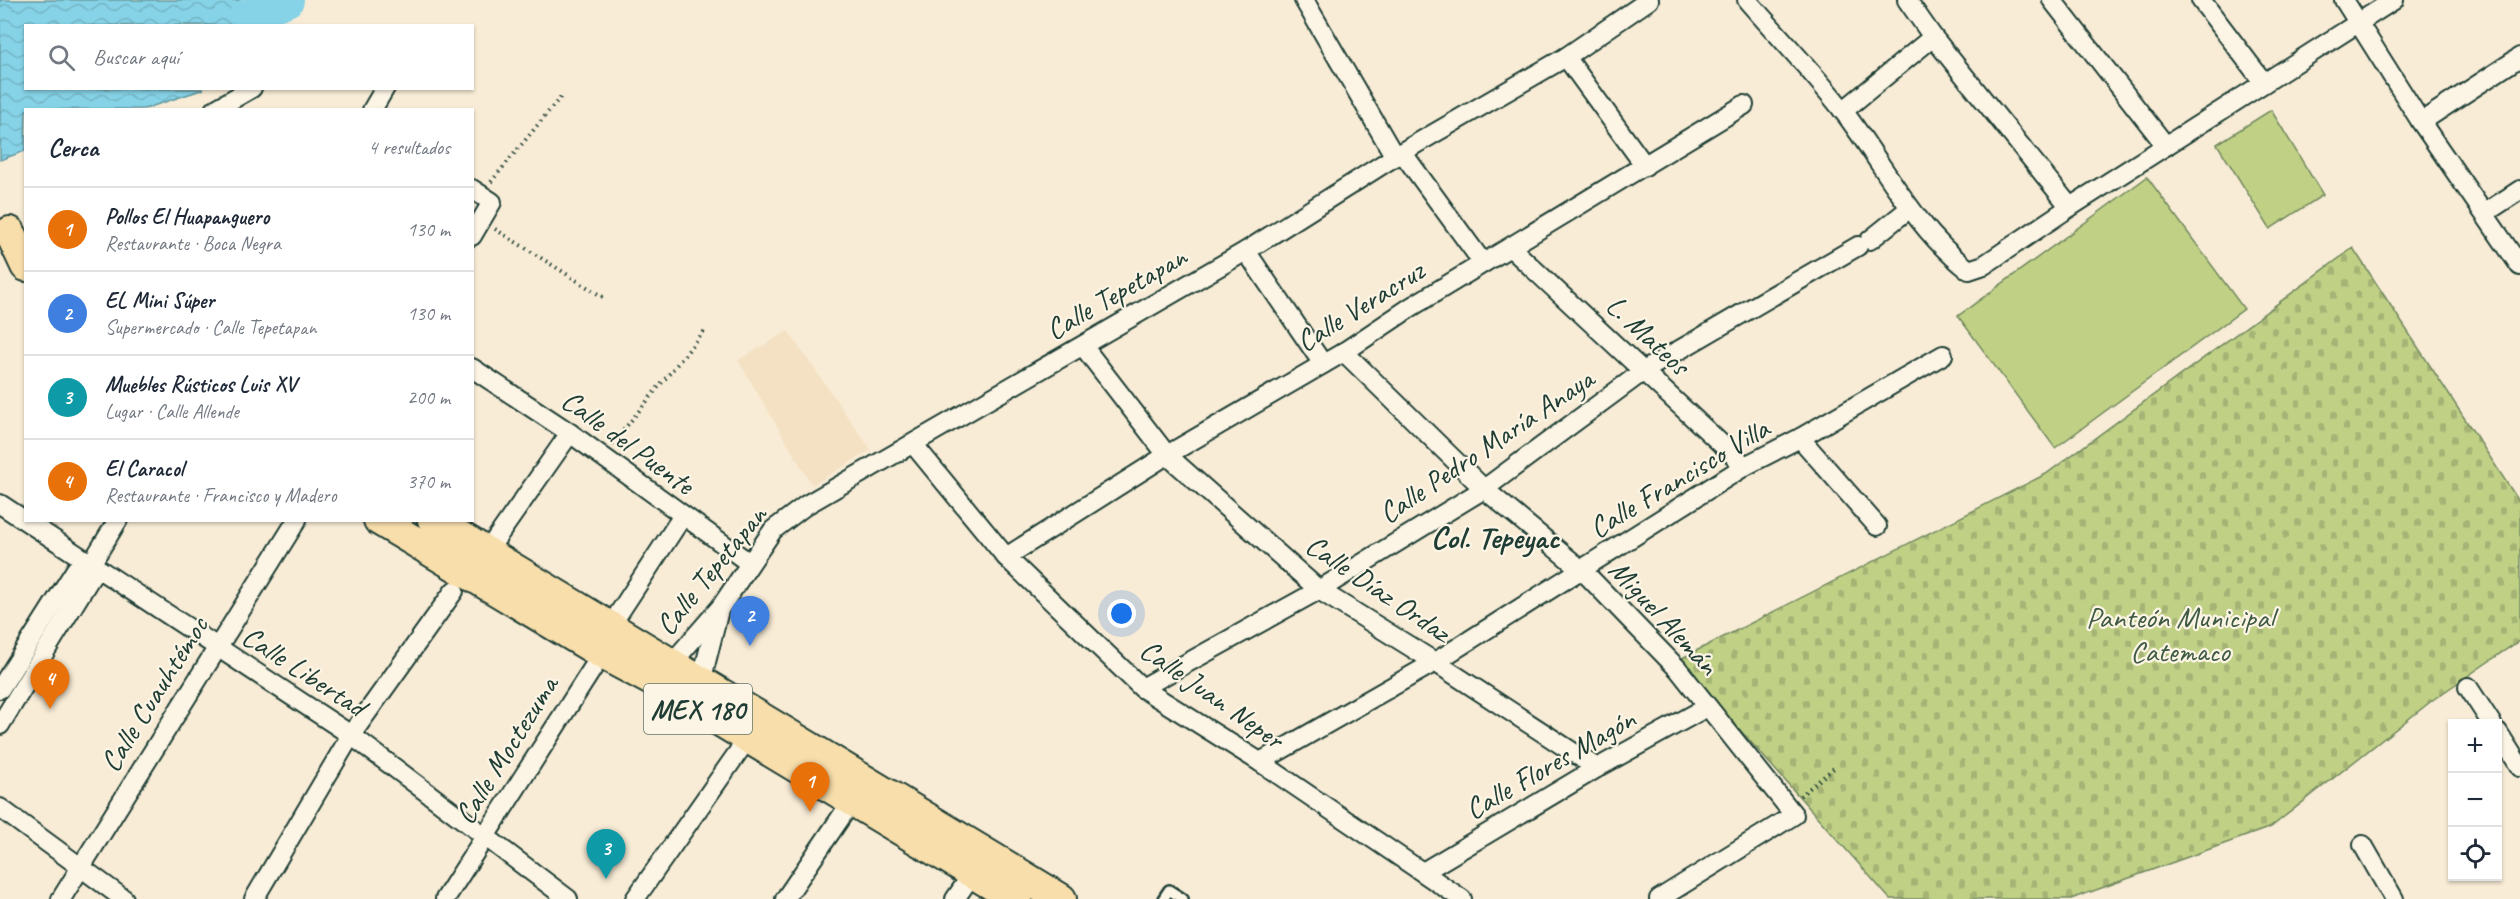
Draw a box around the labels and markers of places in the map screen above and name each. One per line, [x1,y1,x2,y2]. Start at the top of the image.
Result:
pin: 2 [730,596,770,646]
pin: 4 [31,660,70,709]
pin: 1 [790,762,830,812]
pin: 3 [586,830,626,879]

